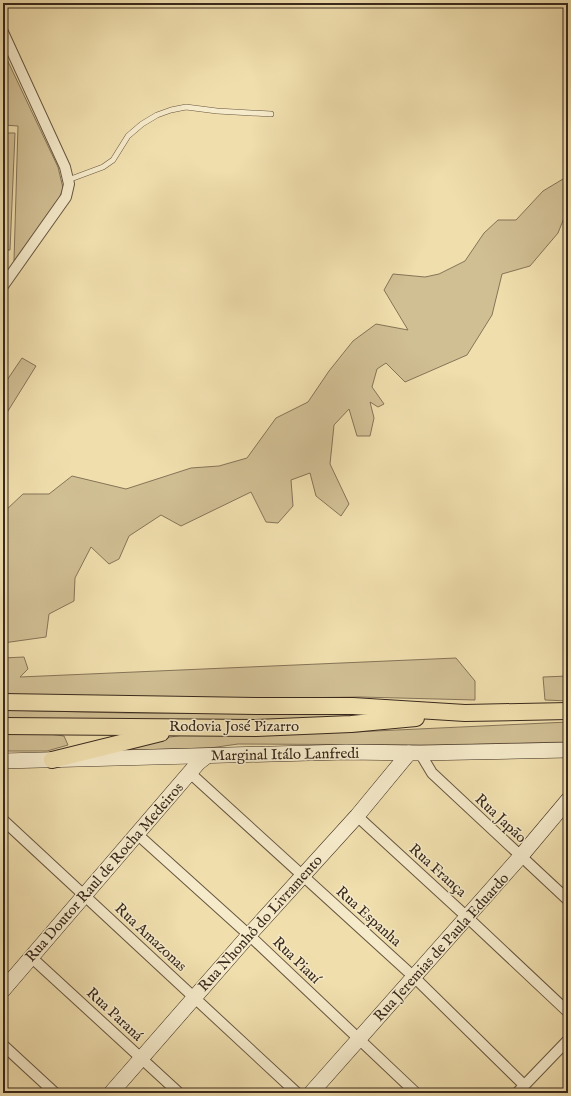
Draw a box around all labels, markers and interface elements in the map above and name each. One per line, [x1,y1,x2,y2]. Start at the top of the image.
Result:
street label: Rodovia José Pizarro [169,717,299,736]
street label: Marginal Itálo Lanfredi [211,744,359,765]
street label: Rua Doutor Raul de Rocha Medeiros [21,779,188,966]
street label: Rua Japão [471,790,530,847]
street label: Rua França [405,840,471,902]
street label: Rua Nhonhô do Livramento [194,851,327,996]
street label: Rua Jeremias de Paula Eduardo [370,869,513,1026]
street label: Rua Espanha [332,882,406,951]
street label: Rua Amazonas [111,899,191,976]
street label: Rua Piauí [269,933,325,989]
street label: Rua Paraná [82,983,147,1046]

